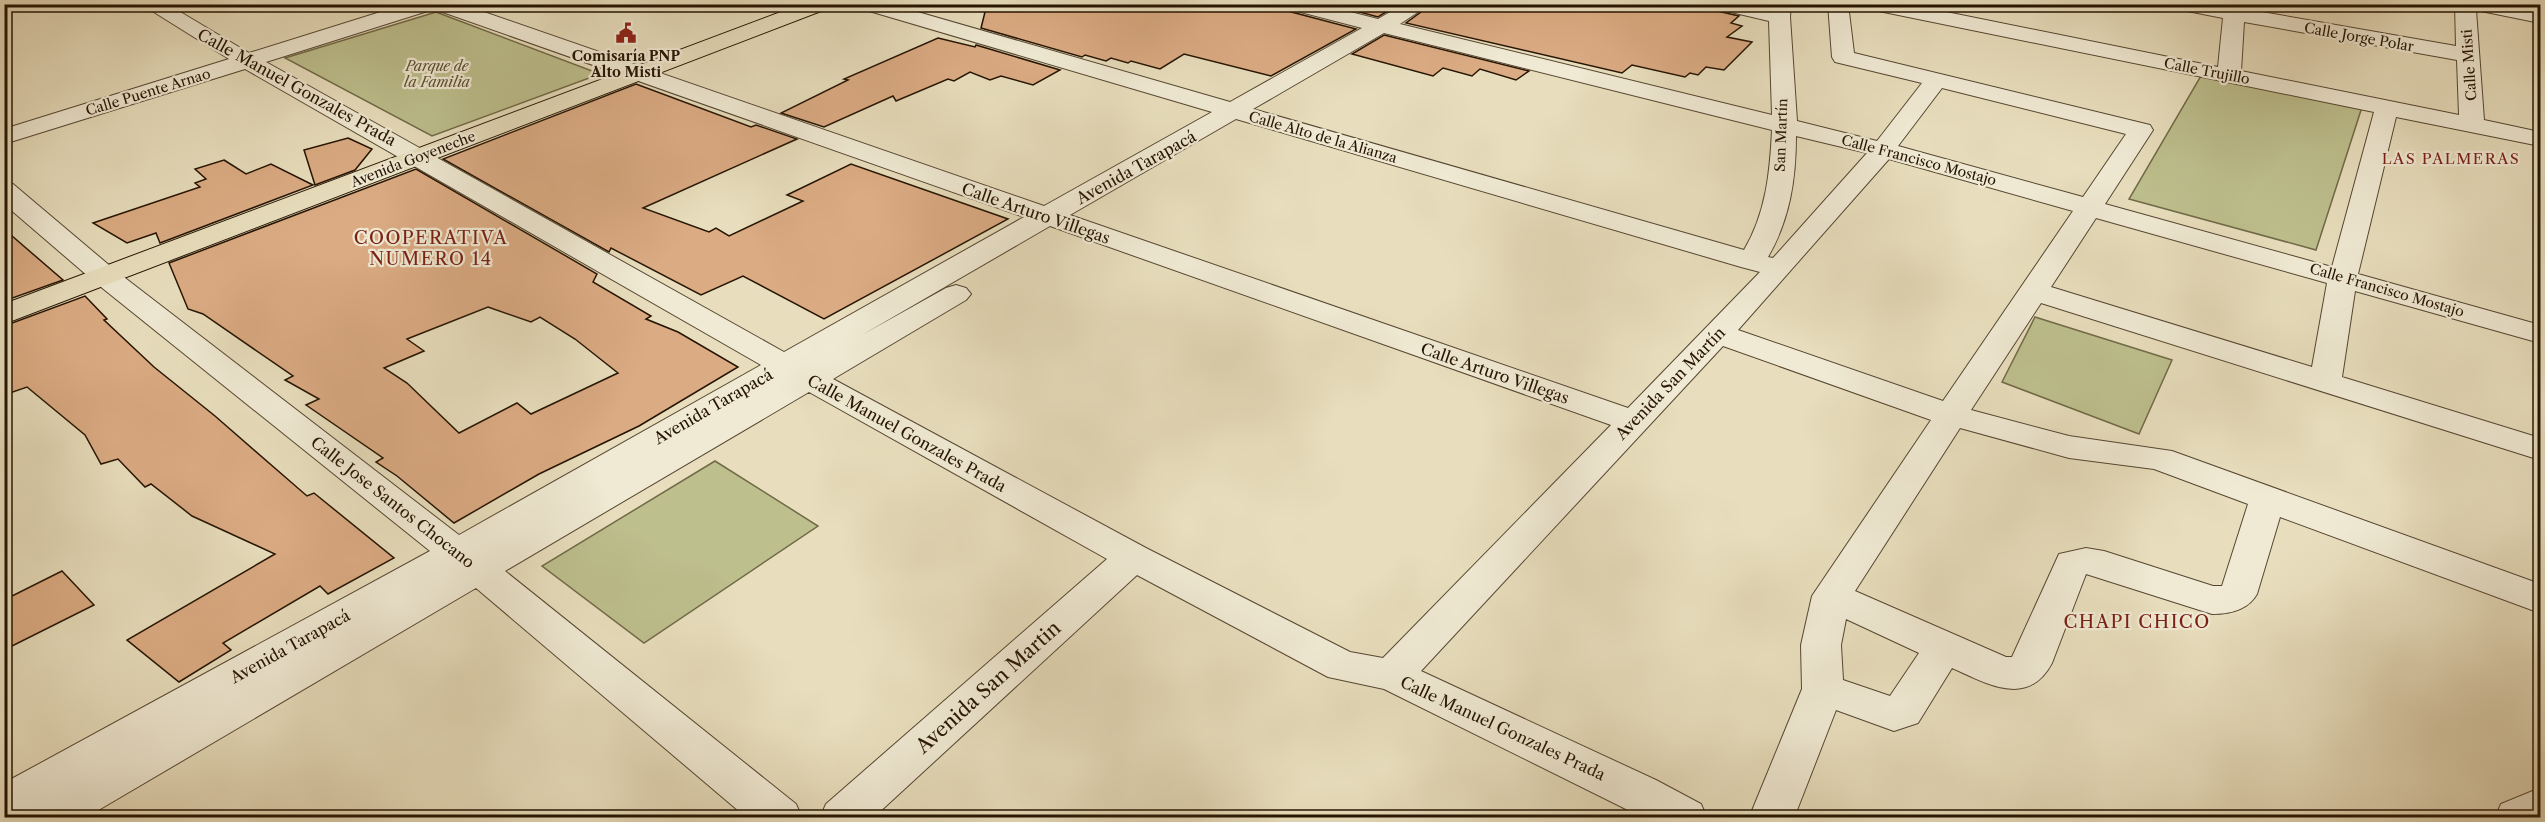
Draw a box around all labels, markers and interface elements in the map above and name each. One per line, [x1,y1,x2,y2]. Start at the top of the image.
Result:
street label: Calle Jorge Polar [2303,18,2415,56]
public building icon: Comisaría PNP Alto Misti [614,21,638,45]
street label: Calle Manuel Gonzales Prada [194,24,400,150]
street label: Calle Misti [2458,29,2480,101]
place label: Comisaría PNP Alto Misti [572,47,681,81]
street label: Calle Trujillo [2163,54,2251,88]
park label: Parque de la Familia [404,57,471,91]
street label: Calle Puente Arnao [83,64,213,120]
street label: San Martín [1771,98,1791,172]
street label: Calle Alto de la Alianza [1247,107,1400,167]
street label: Avenida Tarapacá [1072,126,1200,209]
street label: Avenida Goyeneche [347,127,478,191]
street label: Calle Francisco Mostajo [1840,131,1998,189]
district label: LAS PALMERAS [2382,149,2520,168]
street label: Calle Arturo Villegas [959,178,1113,248]
district label: COOPERATIVA NUMERO 14 [354,227,508,270]
street label: Calle Francisco Mostajo [2308,259,2466,321]
street label: Avenida San Martín [1610,322,1729,444]
street label: Calle Arturo Villegas [1418,338,1572,408]
street label: Avenida Tarapacá [649,364,776,449]
street label: Calle Manuel Gonzales Prada [804,370,1010,496]
street label: Calle Jose Santos Chocano [307,432,479,572]
street label: Avenida Tarapacá [226,605,354,688]
district label: CHAPI CHICO [2063,611,2211,633]
street label: Avenida San Martin [910,615,1066,759]
street label: Calle Manuel Gonzales Prada [1397,672,1609,785]

